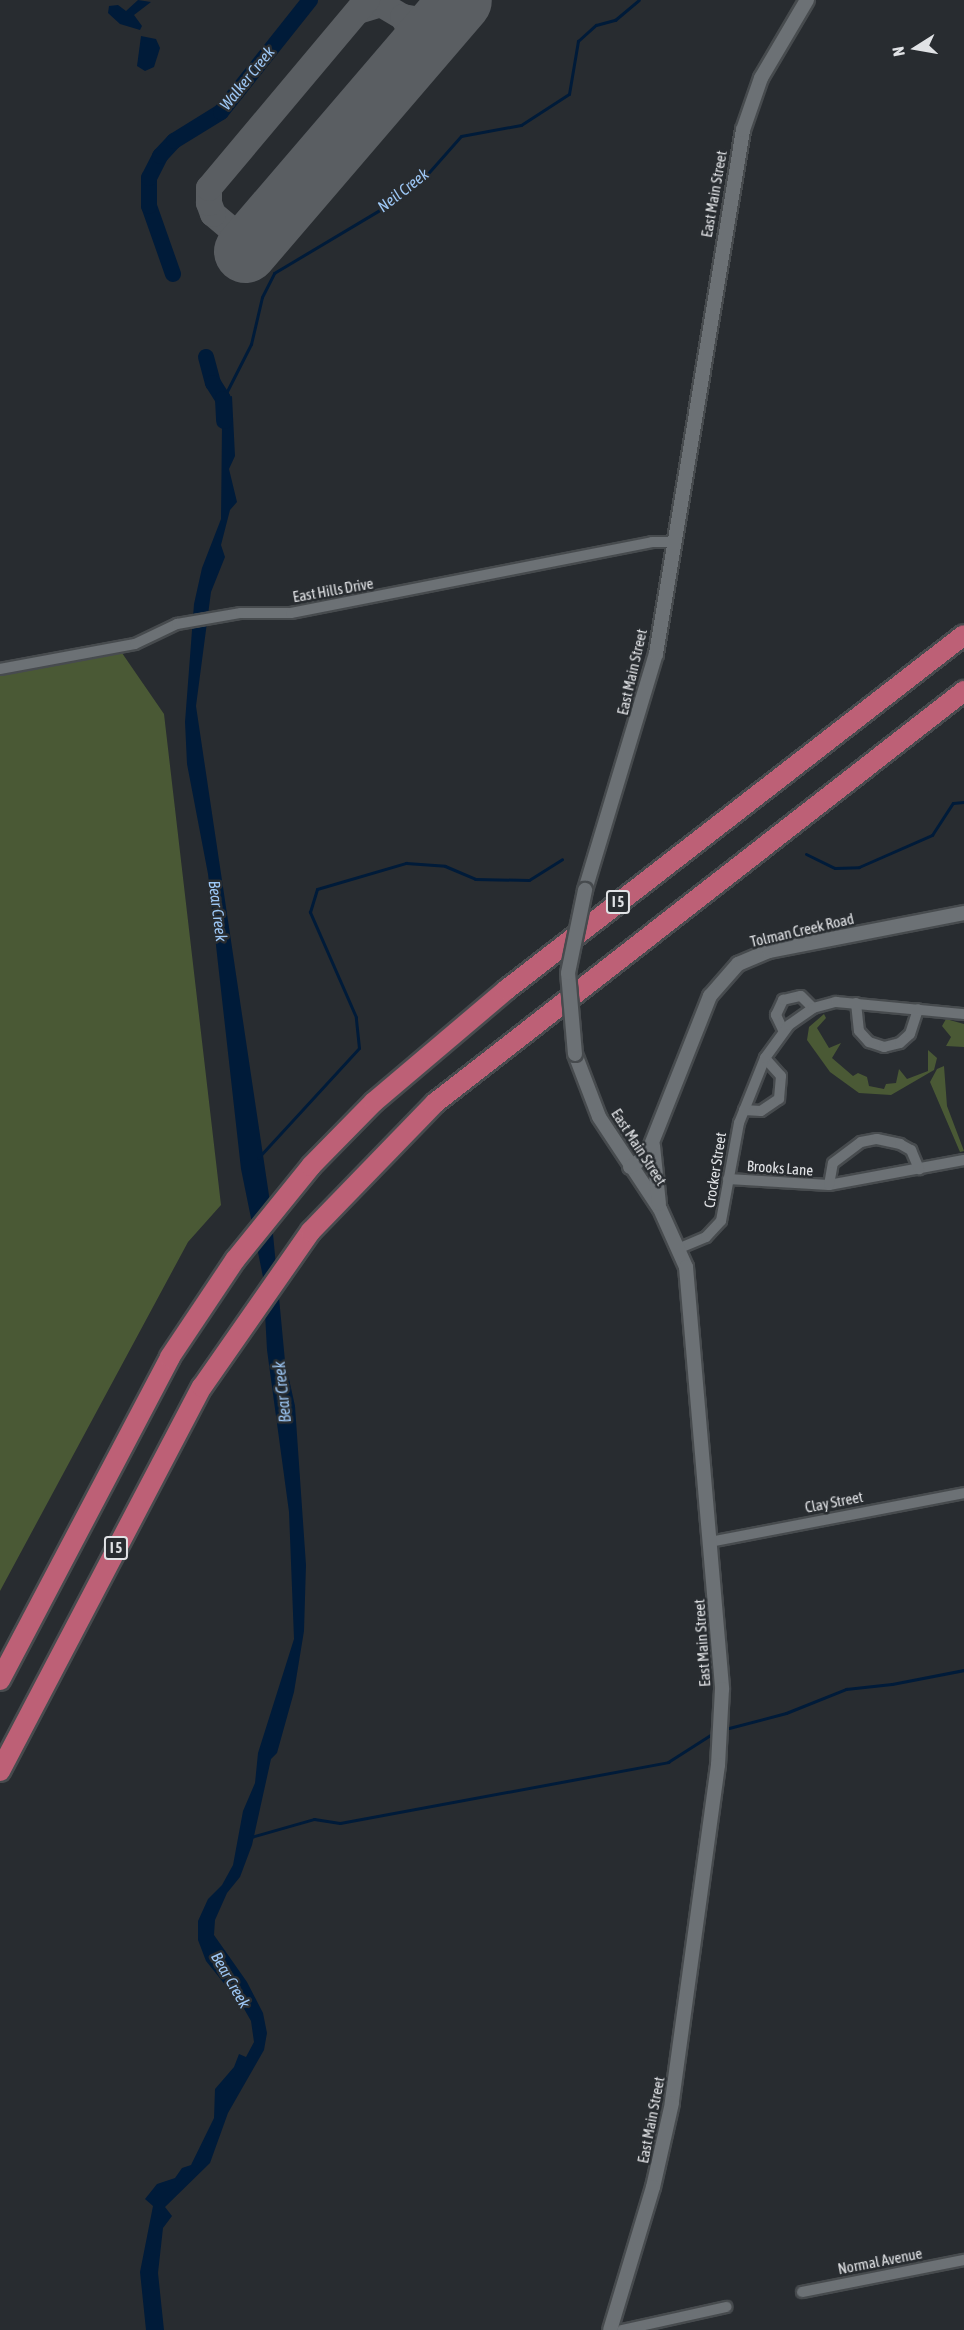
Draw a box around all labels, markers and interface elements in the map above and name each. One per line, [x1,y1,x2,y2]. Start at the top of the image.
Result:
north arrow [886,18,946,78]
water label: Walker Creek [216,42,278,114]
text: N [889,45,908,58]
street label: East Main Street [698,149,730,239]
water label: Neil Creek [374,164,432,216]
street label: East Hills Drive [291,574,375,606]
street label: East Main Street [613,627,651,717]
water label: Bear Creek [205,879,231,943]
road number: I 5 [604,891,632,913]
street label: Tolman Creek Road [748,909,856,951]
street label: East Main Street [608,1105,670,1189]
street label: Crocker Street [700,1131,730,1209]
street label: Brooks Lane [746,1157,814,1179]
water label: Bear Creek [269,1360,295,1424]
street label: Clay Street [803,1488,865,1516]
road number: I 5 [102,1537,130,1559]
street label: East Main Street [690,1599,714,1687]
water label: Bear Creek [207,1949,255,2011]
street label: East Main Street [634,2075,668,2165]
street label: Normal Avenue [836,2244,924,2278]

